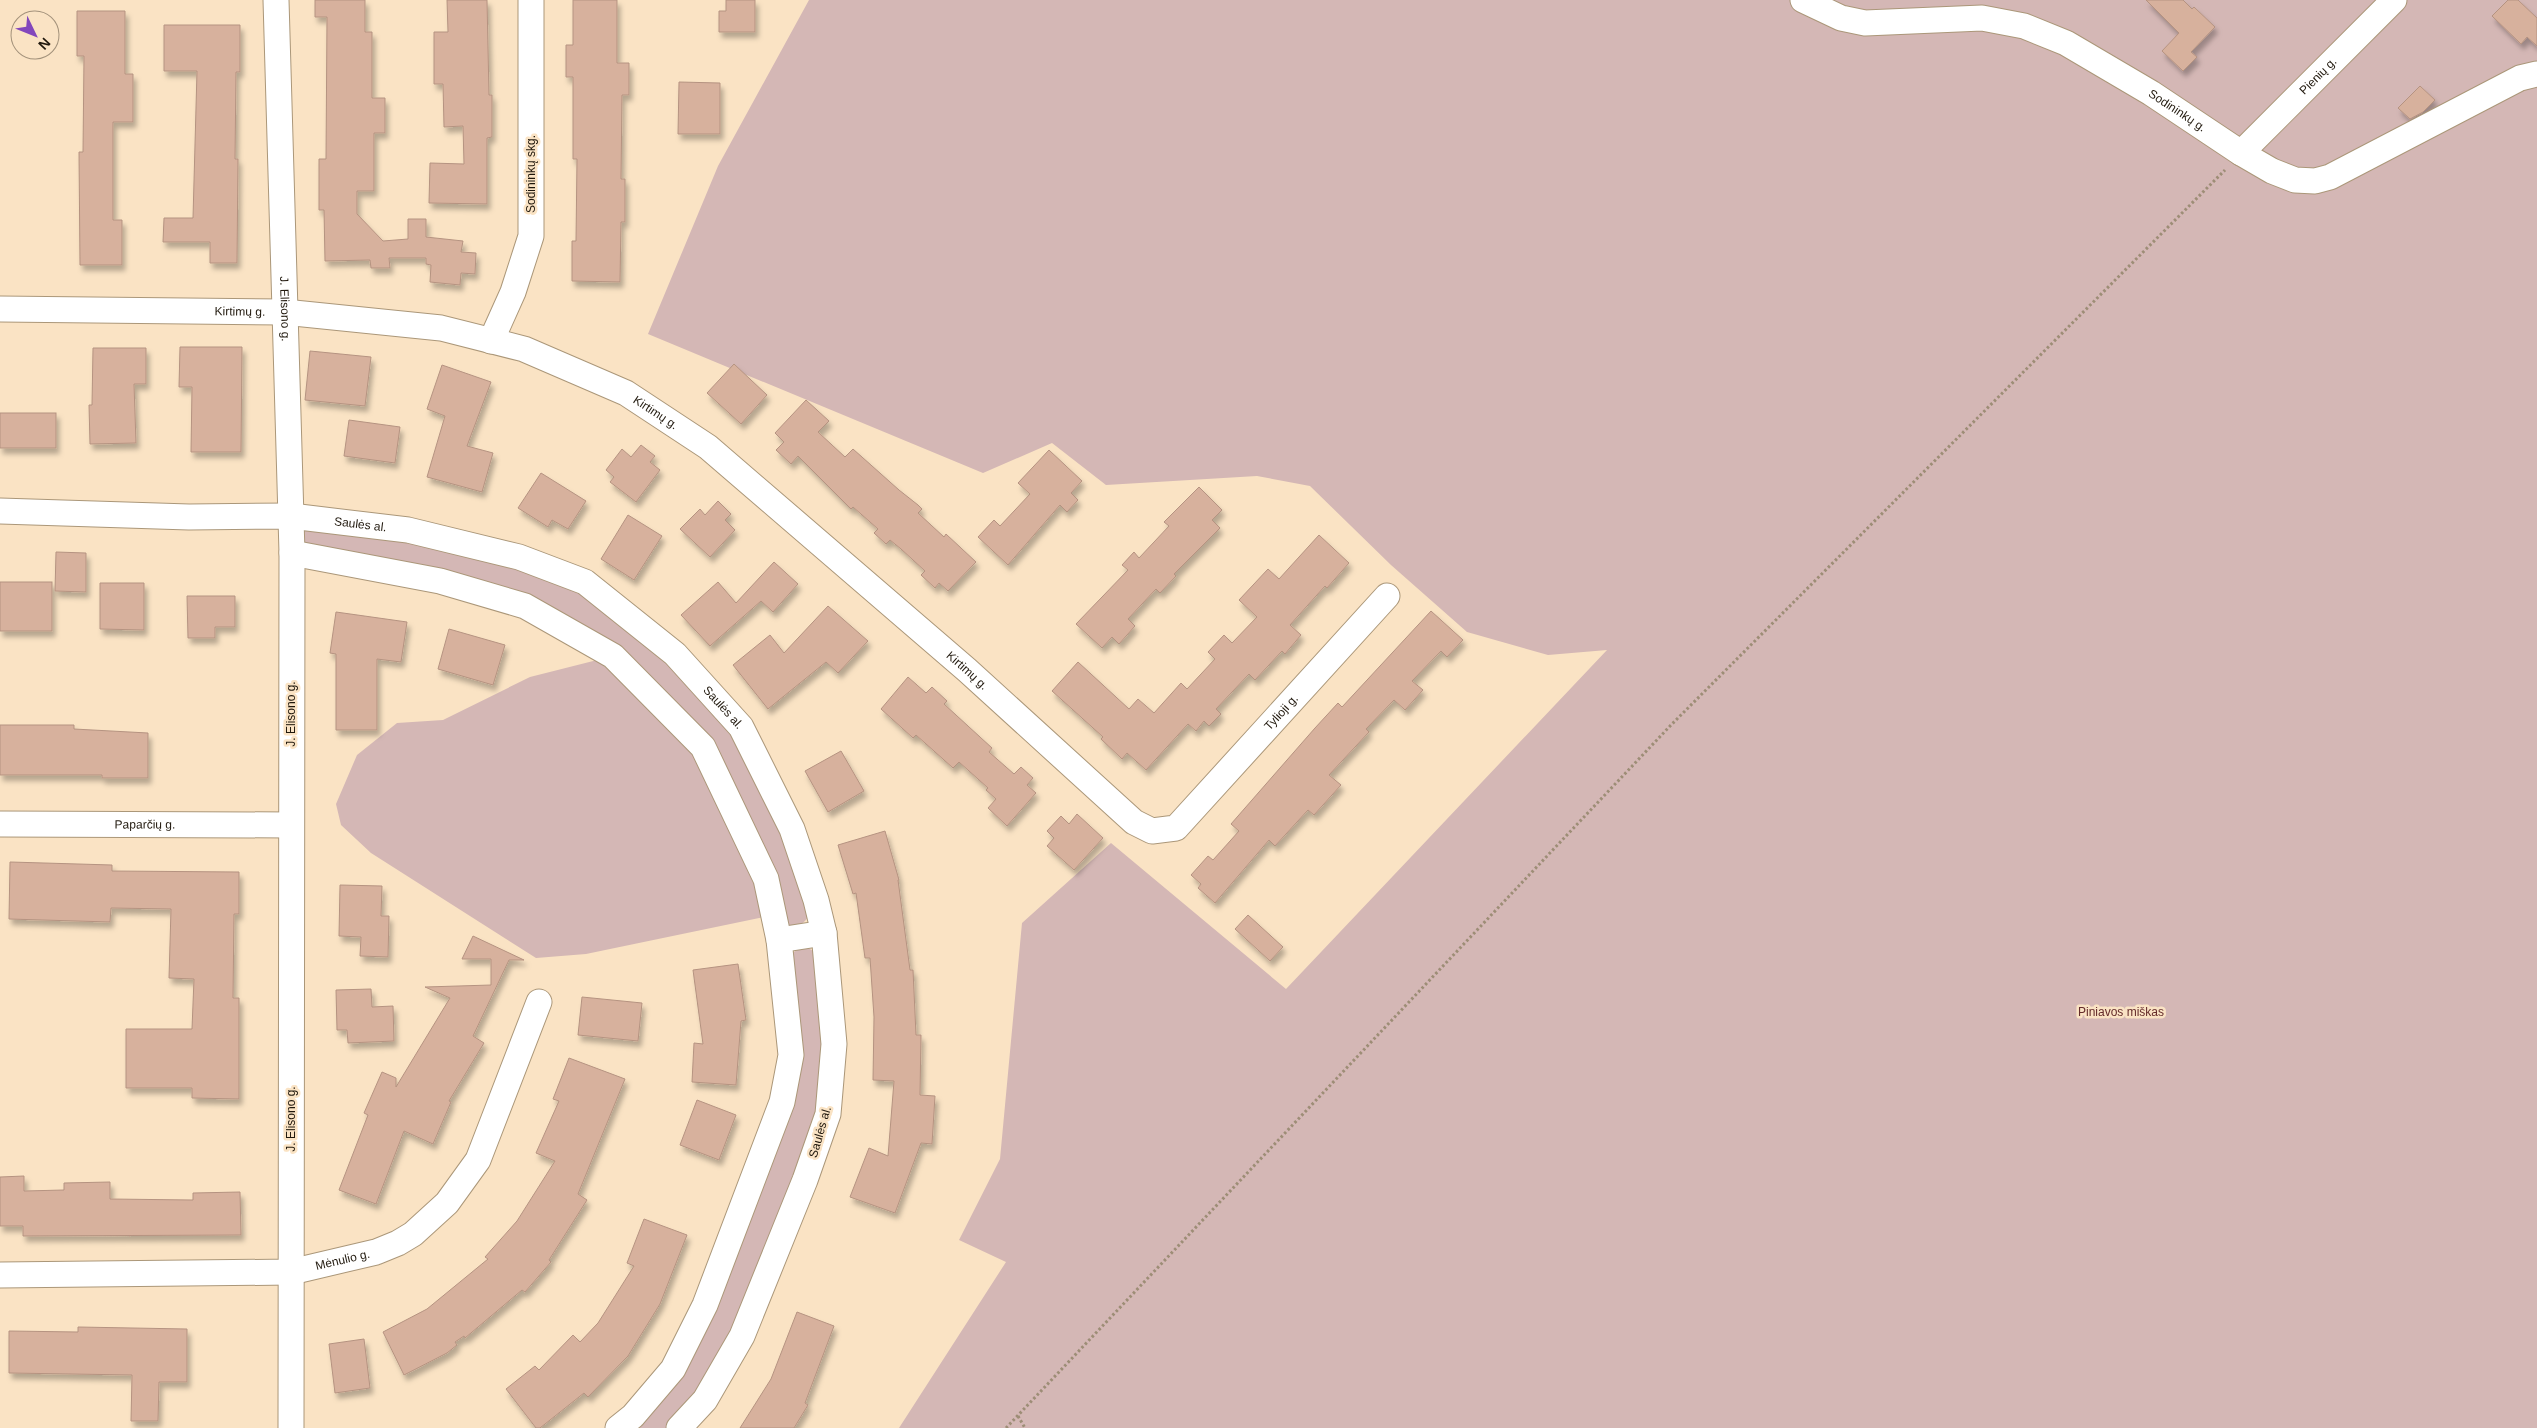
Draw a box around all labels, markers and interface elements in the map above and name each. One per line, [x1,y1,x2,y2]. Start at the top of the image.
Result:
north arrow [10,10,60,60]
text: N [35,35,54,53]
street label: Pienių g. [2297,54,2340,97]
street label: Sodininkų g. [2146,86,2209,135]
street label: Sodininkų skg. [524,135,538,213]
street label: J. Elisono g. [277,276,293,342]
street label: Kirtimų g. [215,304,265,319]
street label: Kirtimų g. [631,393,681,432]
street label: Saulės al. [333,514,387,534]
street label: Kirtimų g. [944,648,991,693]
street label: J. Elisono g. [284,681,298,747]
street label: Saulės al. [700,683,746,732]
street label: Tylioji g. [1261,692,1301,733]
street label: Paparčių g. [115,817,175,832]
park label: Piniavos miškas [2078,1005,2164,1019]
street label: J. Elisono g. [284,1086,298,1152]
street label: Saulės al. [806,1105,834,1159]
street label: Mėnulio g. [314,1247,371,1273]

